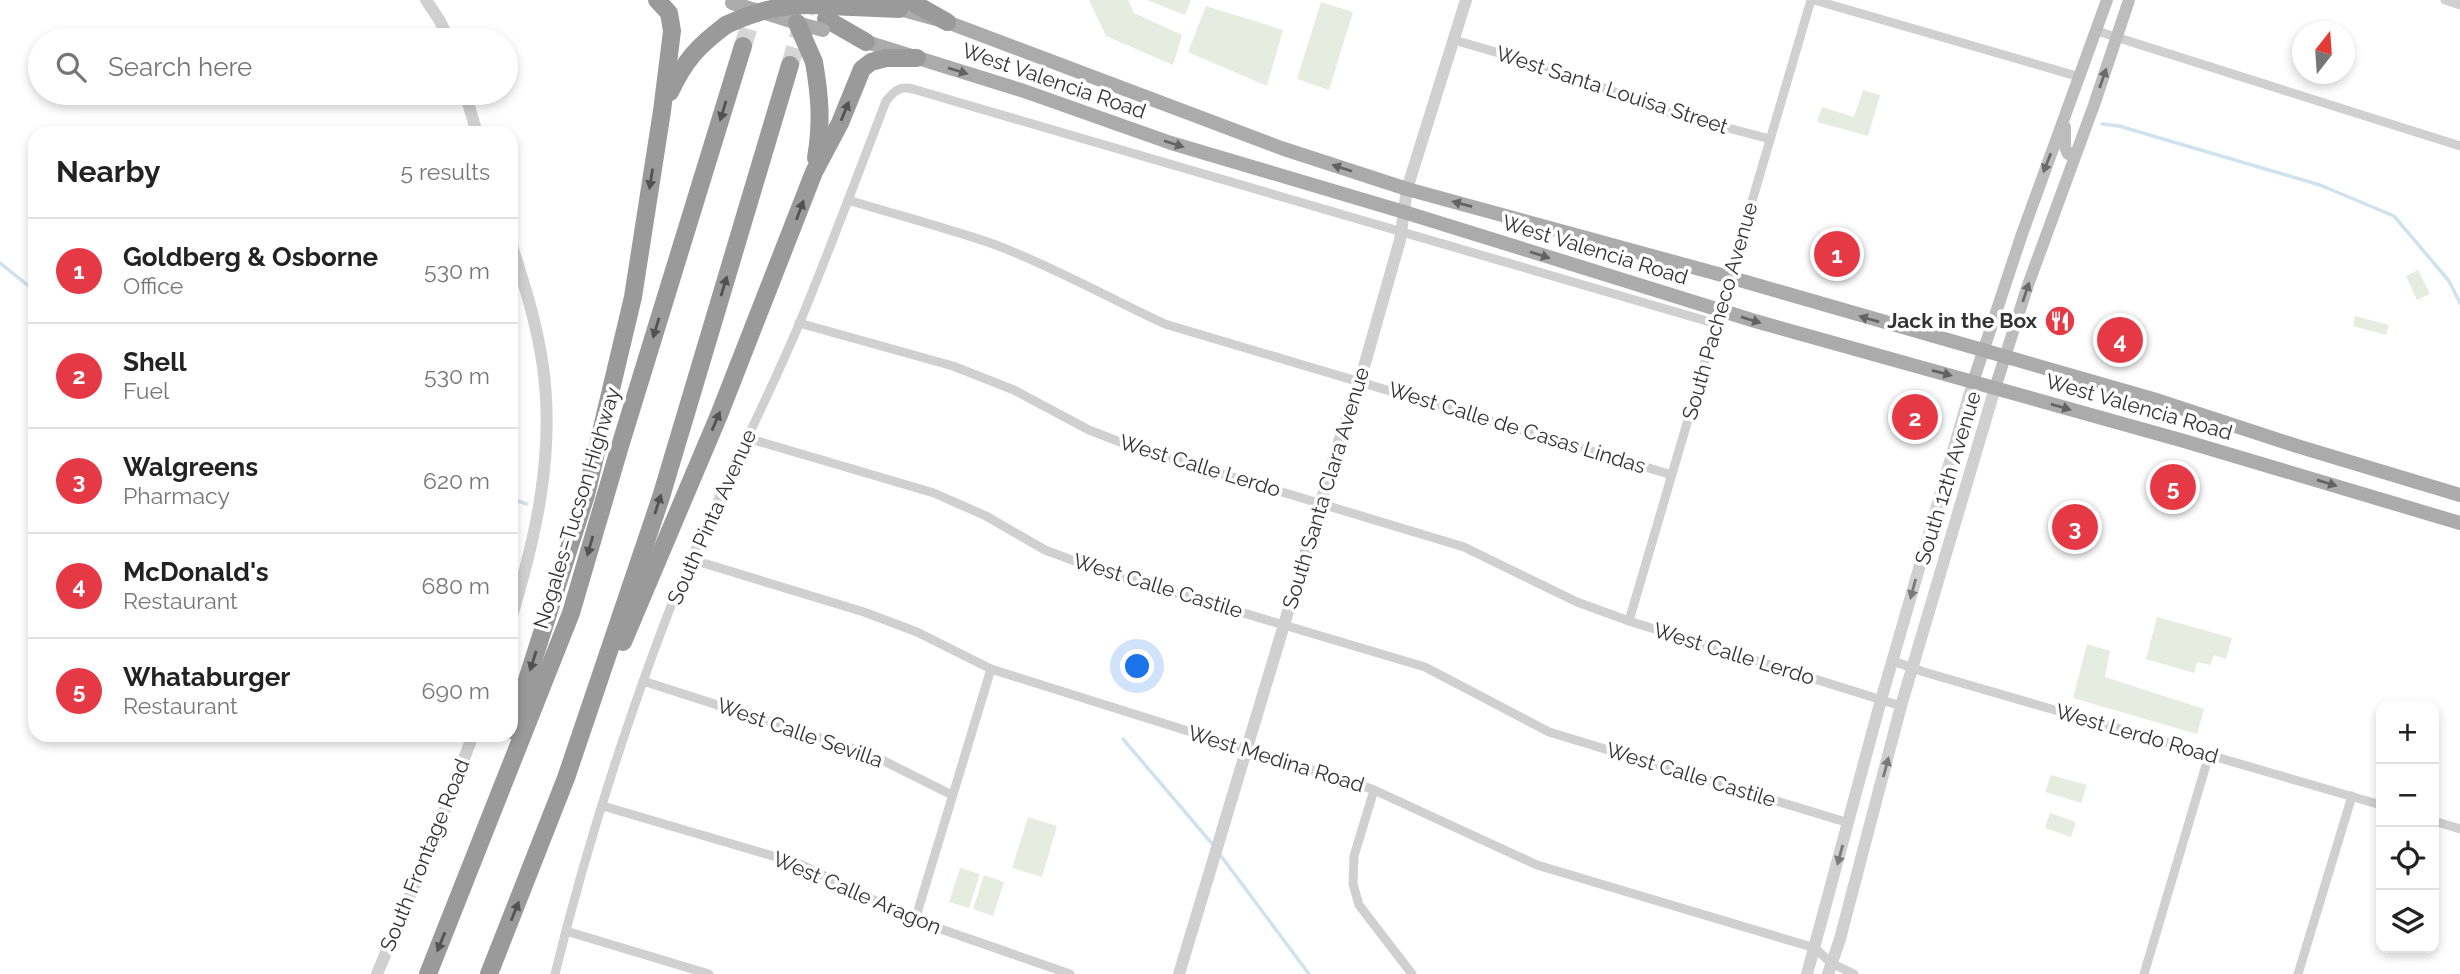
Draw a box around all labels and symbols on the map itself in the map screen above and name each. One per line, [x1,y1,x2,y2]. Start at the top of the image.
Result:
north arrow [2292,21,2355,84]
street label: West Valencia Road [959,37,1149,124]
street label: West Santa Louisa Street [1493,40,1731,139]
one-way arrow [948,66,969,76]
one-way arrow [2098,68,2109,89]
one-way arrow [717,101,727,122]
one-way arrow [839,101,850,122]
one-way arrow [1163,139,1184,150]
one-way arrow [2042,153,2053,174]
one-way arrow [1332,162,1353,173]
one-way arrow [646,168,657,190]
one-way arrow [1451,198,1473,209]
street label: South Pacheco Avenue [1676,199,1763,423]
one-way arrow [795,200,806,221]
street label: West Valencia Road [1499,209,1691,290]
pin: 1 [1814,228,1860,280]
one-way arrow [1529,250,1550,261]
one-way arrow [719,276,729,297]
one-way arrow [2021,282,2031,303]
restaurant icon: Jack in the Box [2043,304,2077,338]
place label: Jack in the Box [1887,308,2038,333]
one-way arrow [1858,313,1880,324]
pin: 4 [2097,314,2143,366]
one-way arrow [1741,315,1762,326]
one-way arrow [650,318,660,339]
street label: South Santa Clara Avenue [1277,364,1374,612]
one-way arrow [1932,368,1954,379]
street label: West Valencia Road [2043,368,2235,445]
street label: West Calle de Casas Lindas [1385,376,1649,479]
street label: Nogales–Tucson Highway [528,384,625,632]
street label: South 12th Avenue [1910,388,1986,568]
pin: 2 [1892,391,1938,443]
one-way arrow [2051,402,2072,412]
one-way arrow [711,411,722,432]
street label: South Pinta Avenue [662,425,761,608]
street label: West Calle Lerdo [1116,429,1284,502]
pin: 5 [2150,461,2196,513]
one-way arrow [2316,478,2337,488]
one-way arrow [654,494,664,515]
pin: 3 [2052,501,2098,553]
one-way arrow [585,536,595,557]
street label: West Calle Castile [1070,548,1246,623]
one-way arrow [1907,578,1918,600]
street label: West Calle Lerdo [1650,617,1818,690]
your location [1120,649,1154,683]
one-way arrow [527,650,538,671]
street label: West Calle Sevilla [714,692,886,773]
street label: West Lerdo Road [2053,698,2221,769]
street label: West Medina Road [1185,720,1367,797]
street label: West Calle Castile [1603,737,1779,812]
street label: South Frontage Road [375,755,475,955]
one-way arrow [1881,756,1891,777]
one-way arrow [1834,844,1845,866]
street label: West Calle Aragon [769,846,945,939]
one-way arrow [509,900,520,921]
one-way arrow [435,932,446,953]

